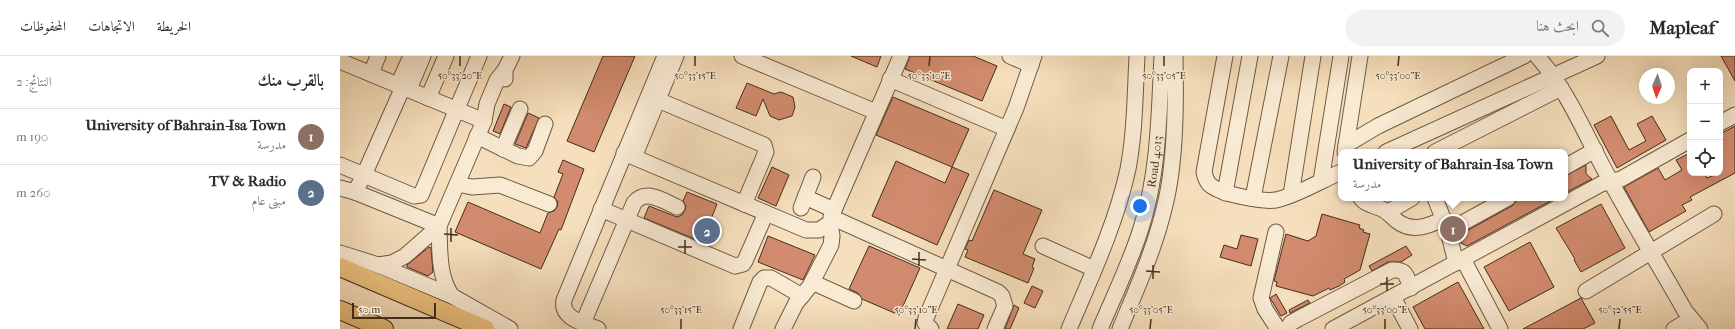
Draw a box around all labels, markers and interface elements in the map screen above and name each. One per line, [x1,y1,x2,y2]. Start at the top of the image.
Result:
search box [1345,10,1625,46]
text: ابحث هنا [1536,17,1579,35]
icon: search [1589,17,1611,39]
text: Mapleaf [1649,17,1715,39]
text: المحفوظات [20,18,66,35]
text: الاتجاهات [88,18,135,35]
text: الخريطة [157,18,191,35]
north arrow [1639,68,1675,104]
map controls [1687,68,1723,176]
button: + [1687,68,1723,104]
text: بالقرب منك [258,70,324,90]
text: 50°33'20"E [438,70,482,82]
text: 50°33'15"E [674,70,716,82]
text: 50°33'10"E [908,70,950,82]
text: 50°33'05"E [1142,70,1186,82]
text: 50°33'00"E [1376,70,1420,82]
text: النتائج: 2 [16,74,51,89]
button: − [1687,104,1723,140]
text: University of Bahrain-Isa Town [85,116,286,134]
text: 190 m [16,129,48,144]
text: 1 [309,129,313,144]
street label: Road 4013 [1144,135,1165,189]
text: مدرسة [257,137,286,152]
button: locate [1687,140,1723,176]
popup [1338,149,1568,201]
text: University of Bahrain-Isa Town [1353,155,1553,173]
text: TV & Radio [209,172,286,190]
text: مدرسة [1353,176,1381,191]
text: 260 m [16,185,51,200]
text: 2 [308,185,314,200]
text: مبنى عام [252,193,286,208]
your location [1130,196,1150,216]
pin: 1 [1440,214,1466,244]
pin: 2 [694,216,720,246]
scale bar [352,301,436,320]
text: 50 m [358,303,380,316]
text: 50°33'15"E [660,304,702,316]
text: 50°33'10"E [895,304,937,316]
text: 50°33'05"E [1129,304,1173,316]
text: 50°33'00"E [1363,304,1407,316]
text: 50°32'55"E [1598,304,1642,316]

